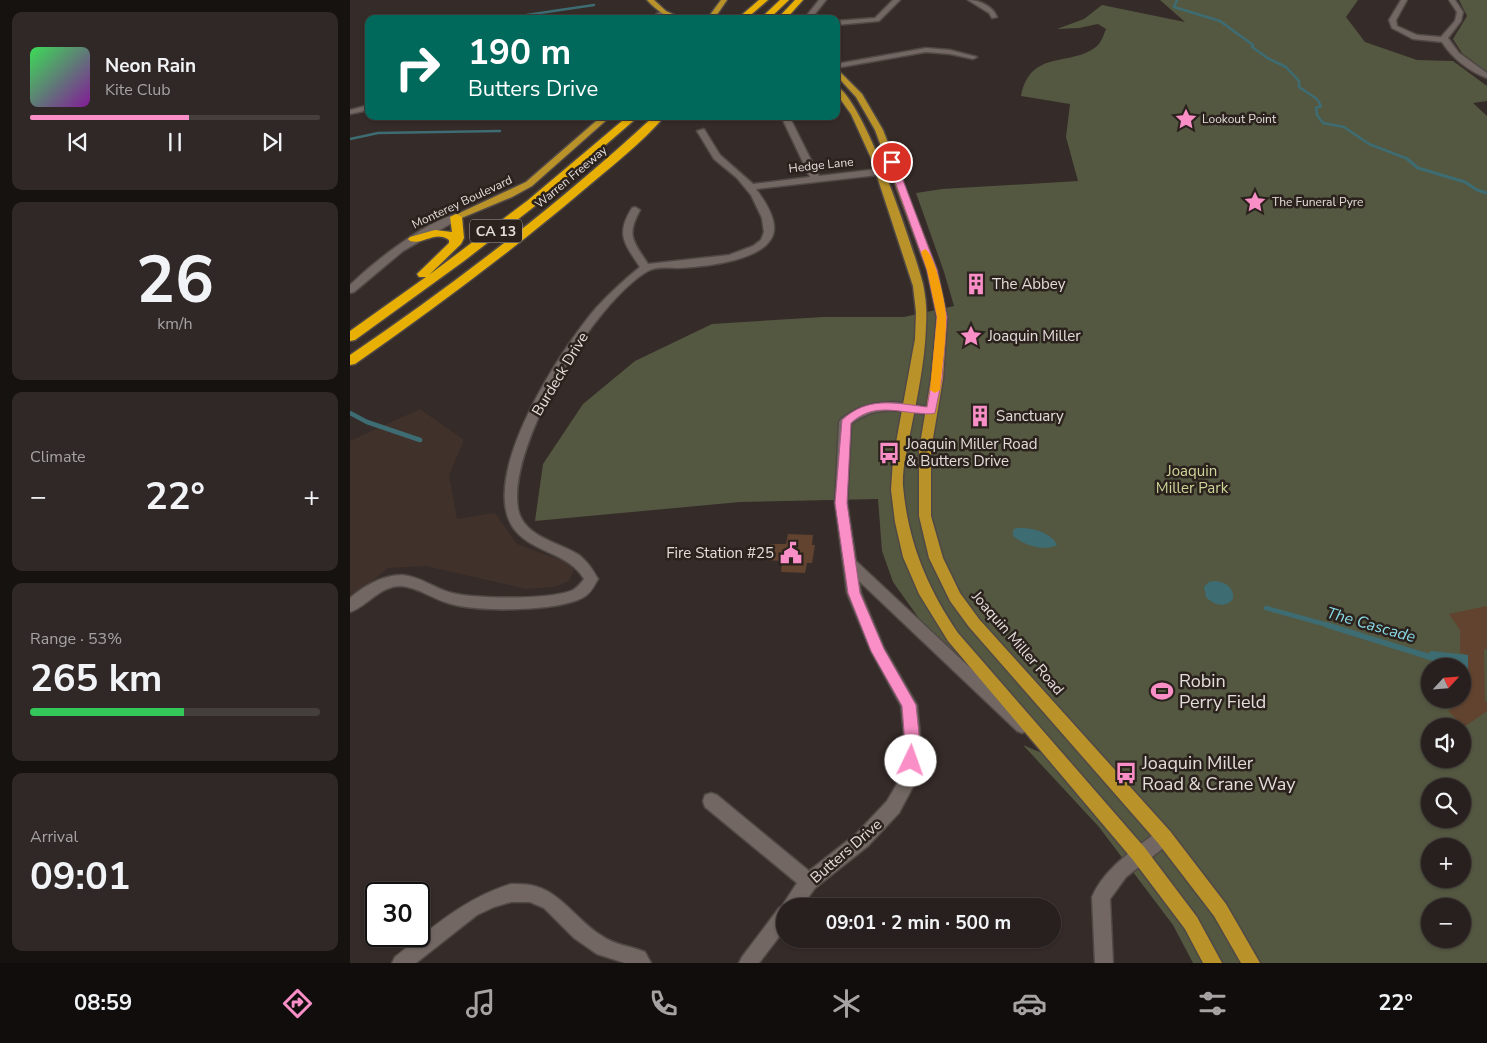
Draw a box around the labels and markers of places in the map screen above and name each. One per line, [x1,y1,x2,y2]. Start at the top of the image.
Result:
place icon: Lookout Point [1173,106,1199,132]
place label: Lookout Point [1202,111,1277,127]
pin [871,141,913,183]
place icon: The Funeral Pyre [1242,189,1268,215]
place label: The Funeral Pyre [1272,194,1363,210]
building icon: The Abbey [963,271,989,297]
place label: The Abbey [992,274,1066,294]
place icon: Joaquin Miller [958,323,984,349]
place label: Joaquin Miller [987,326,1081,346]
building icon: Sanctuary [967,403,993,429]
place label: Sanctuary [996,406,1064,426]
place label: Joaquin Miller Road & Butters Drive [905,434,1037,471]
bus stop icon: Joaquin Miller Road & Butters Drive [876,440,902,466]
public building icon: Fire Station #25 [778,540,804,566]
place label: Fire Station #25 [666,543,774,563]
place label: Robin Perry Field [1179,669,1266,714]
sports icon: Robin Perry Field [1149,678,1175,704]
place label: Joaquin Miller Road & Crane Way [1141,751,1296,796]
bus stop icon: Joaquin Miller Road & Crane Way [1113,760,1139,786]

